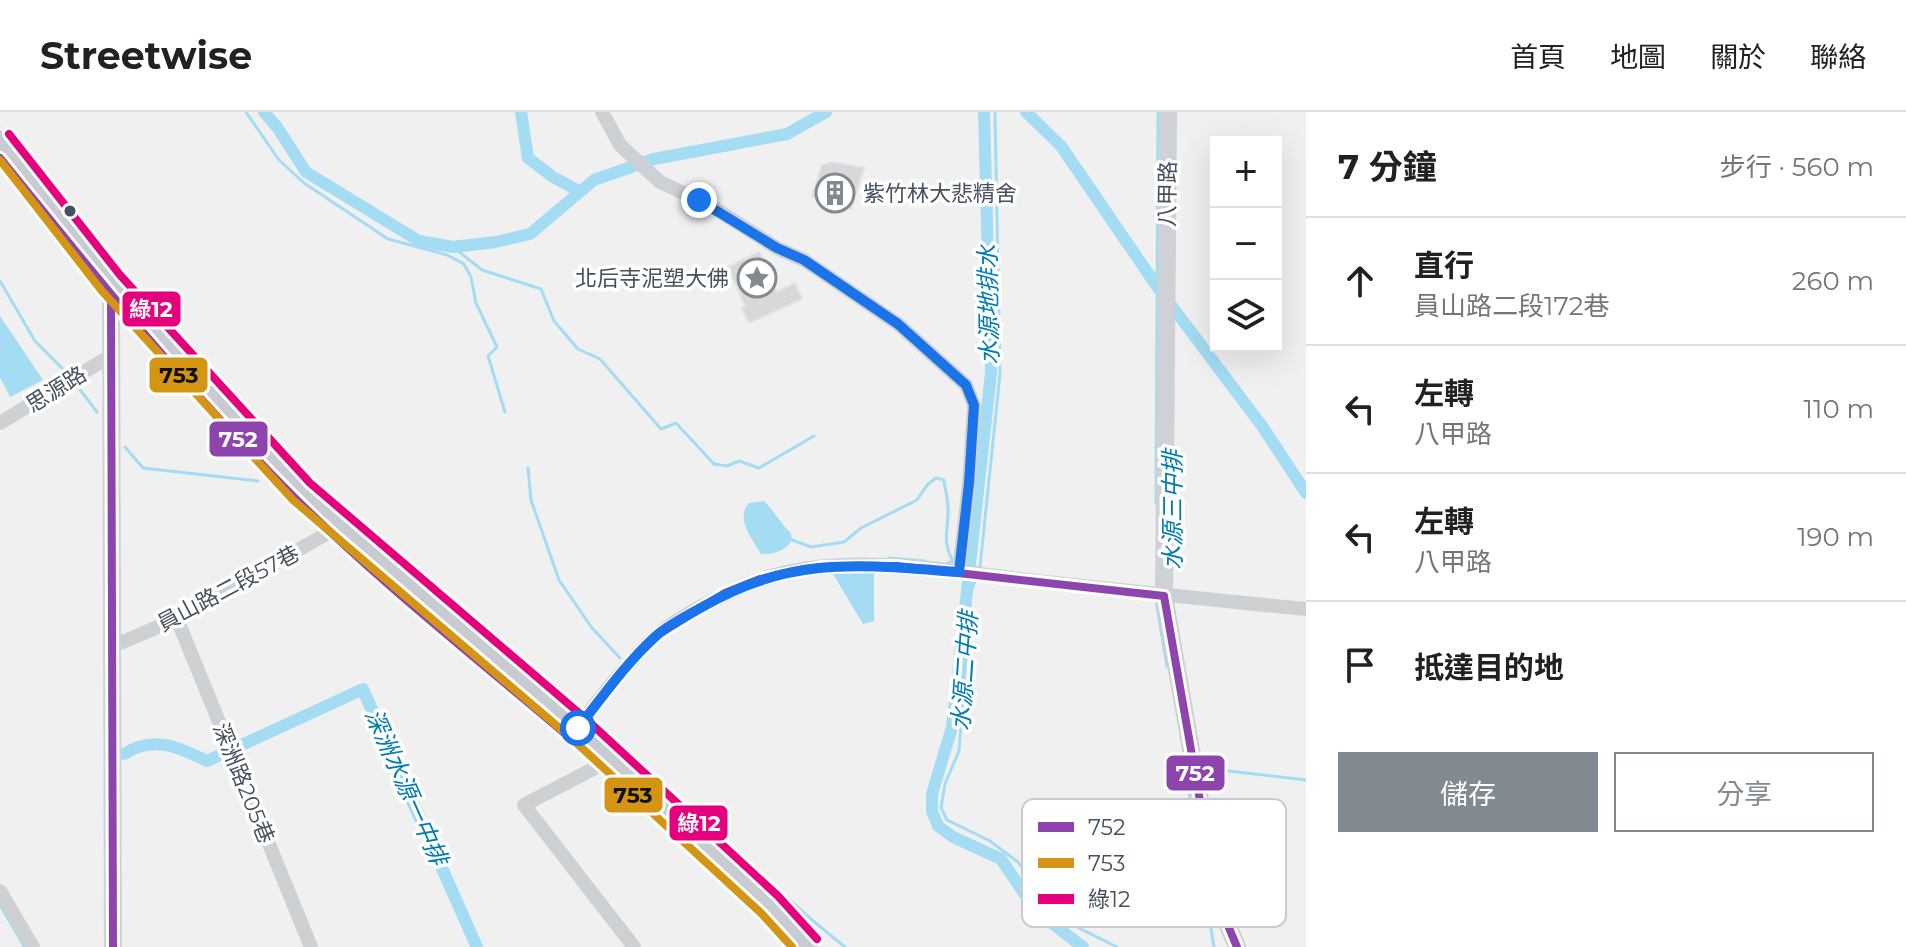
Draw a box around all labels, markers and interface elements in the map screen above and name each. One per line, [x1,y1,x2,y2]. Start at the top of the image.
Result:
text: Streetwise [40,32,252,79]
text: 首頁 [1510,40,1566,74]
text: 地圖 [1610,40,1666,74]
text: 關於 [1710,40,1766,74]
text: 聯絡 [1810,40,1866,74]
map controls [1210,136,1282,352]
button: + [1210,136,1282,208]
text: 7 分鐘 [1338,146,1437,188]
text: 步行 · 560 m [1720,151,1874,183]
street label: 八甲路 [1153,161,1182,227]
building icon: 紫竹林大悲精舍 [814,172,856,214]
place label: 紫竹林大悲精舍 [863,180,1017,207]
route end [681,182,717,218]
unlabelled marker [62,203,78,219]
button: − [1210,208,1282,280]
water label: 水源地排水 [973,244,1004,365]
text: 直行 [1414,247,1474,284]
place icon: 北后寺泥塑大佛 [736,257,778,299]
icon: ahead [1338,259,1382,303]
place label: 北后寺泥塑大佛 [575,265,729,292]
text: 260 m [1792,265,1874,297]
button: layers [1210,280,1282,352]
line badge: 綠12 [121,290,182,328]
text: 員山路二段172巷 [1414,290,1609,322]
text: 綠12 [129,296,173,323]
line badge: 753 [148,356,209,394]
street label: 思源路 [21,360,91,418]
text: 753 [159,362,199,389]
text: 左轉 [1414,375,1474,412]
icon: left [1338,387,1382,431]
text: 110 m [1804,393,1874,425]
text: 八甲路 [1414,418,1492,450]
line badge: 752 [208,420,269,458]
text: 752 [218,426,258,453]
water label: 水源三中排 [1158,447,1187,570]
text: 左轉 [1414,503,1474,540]
icon: left [1338,515,1382,559]
text: 190 m [1797,521,1874,553]
street label: 員山路二段57巷 [153,540,304,637]
text: 八甲路 [1414,546,1492,578]
water label: 水源二中排 [946,607,983,732]
icon: arrive [1338,643,1382,687]
text: 抵達目的地 [1414,649,1564,686]
water label: 深洲水源一中排 [359,704,455,872]
route start [560,710,596,746]
street label: 深洲路205巷 [207,719,280,847]
button: 儲存 [1338,752,1598,832]
button: 分享 [1614,752,1874,832]
line badge: 752 [1165,754,1226,792]
text: 752 [1175,760,1215,787]
line badge: 753 [603,776,664,814]
text: 753 [613,782,653,809]
legend [1022,799,1286,927]
line badge: 綠12 [668,804,729,842]
text: 綠12 [677,810,721,837]
text: 752 [1088,814,1125,841]
text: 753 [1088,850,1125,877]
text: 綠12 [1088,886,1130,913]

